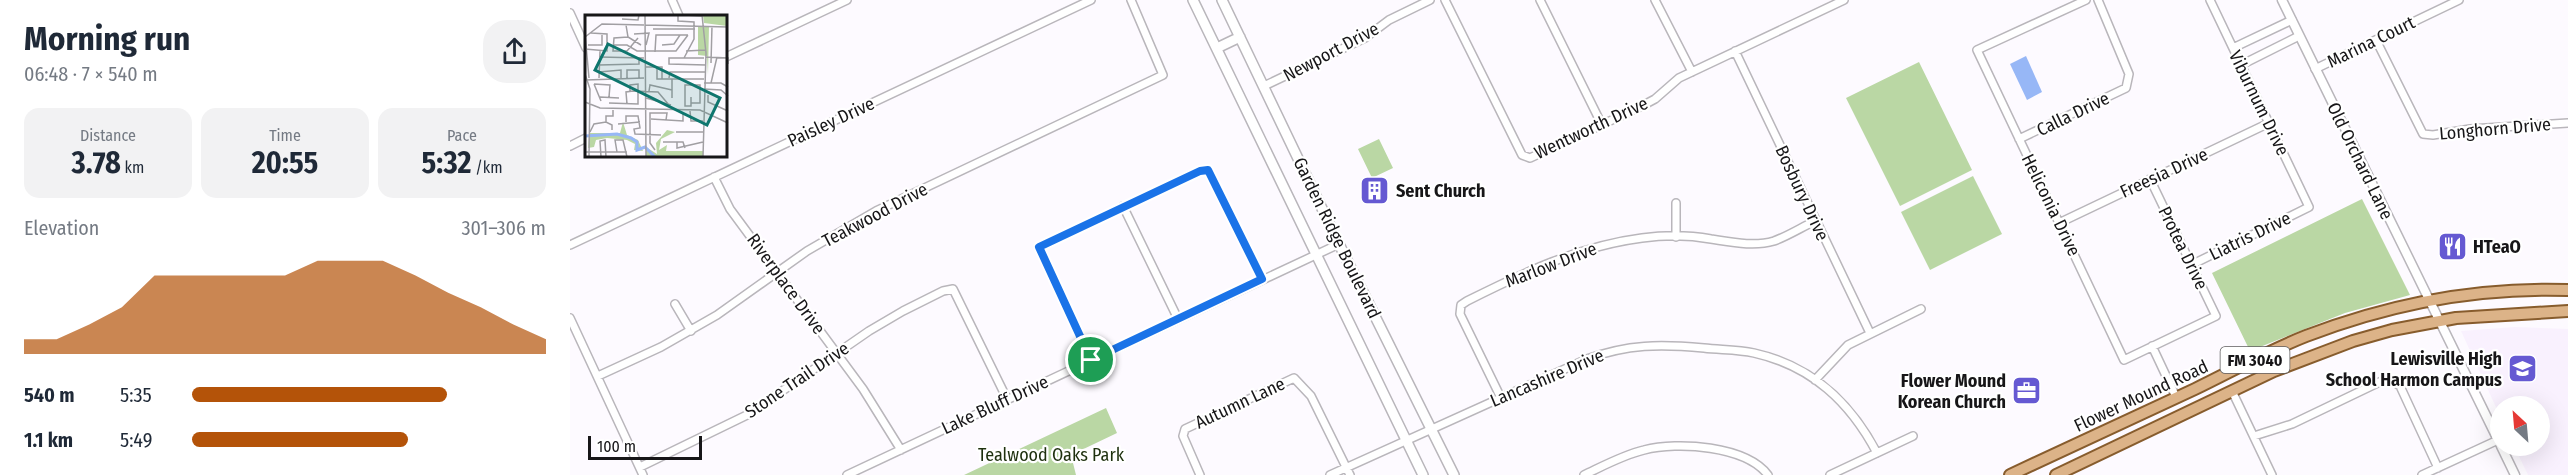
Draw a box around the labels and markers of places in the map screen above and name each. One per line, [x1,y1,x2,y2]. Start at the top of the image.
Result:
building icon: Sent Church [1359,175,1391,207]
place label: Sent Church [1396,180,1485,202]
restaurant icon: HTeaO [2436,231,2468,263]
place label: HTeaO [2473,236,2521,258]
pin [1065,334,1116,385]
place label: Lewisville High School Harmon Campus [2326,348,2502,391]
school or university icon: Lewisville High School Harmon Campus [2507,353,2539,385]
place label: Flower Mound Korean Church [1898,370,2006,413]
office icon: Flower Mound Korean Church [2011,375,2043,407]

